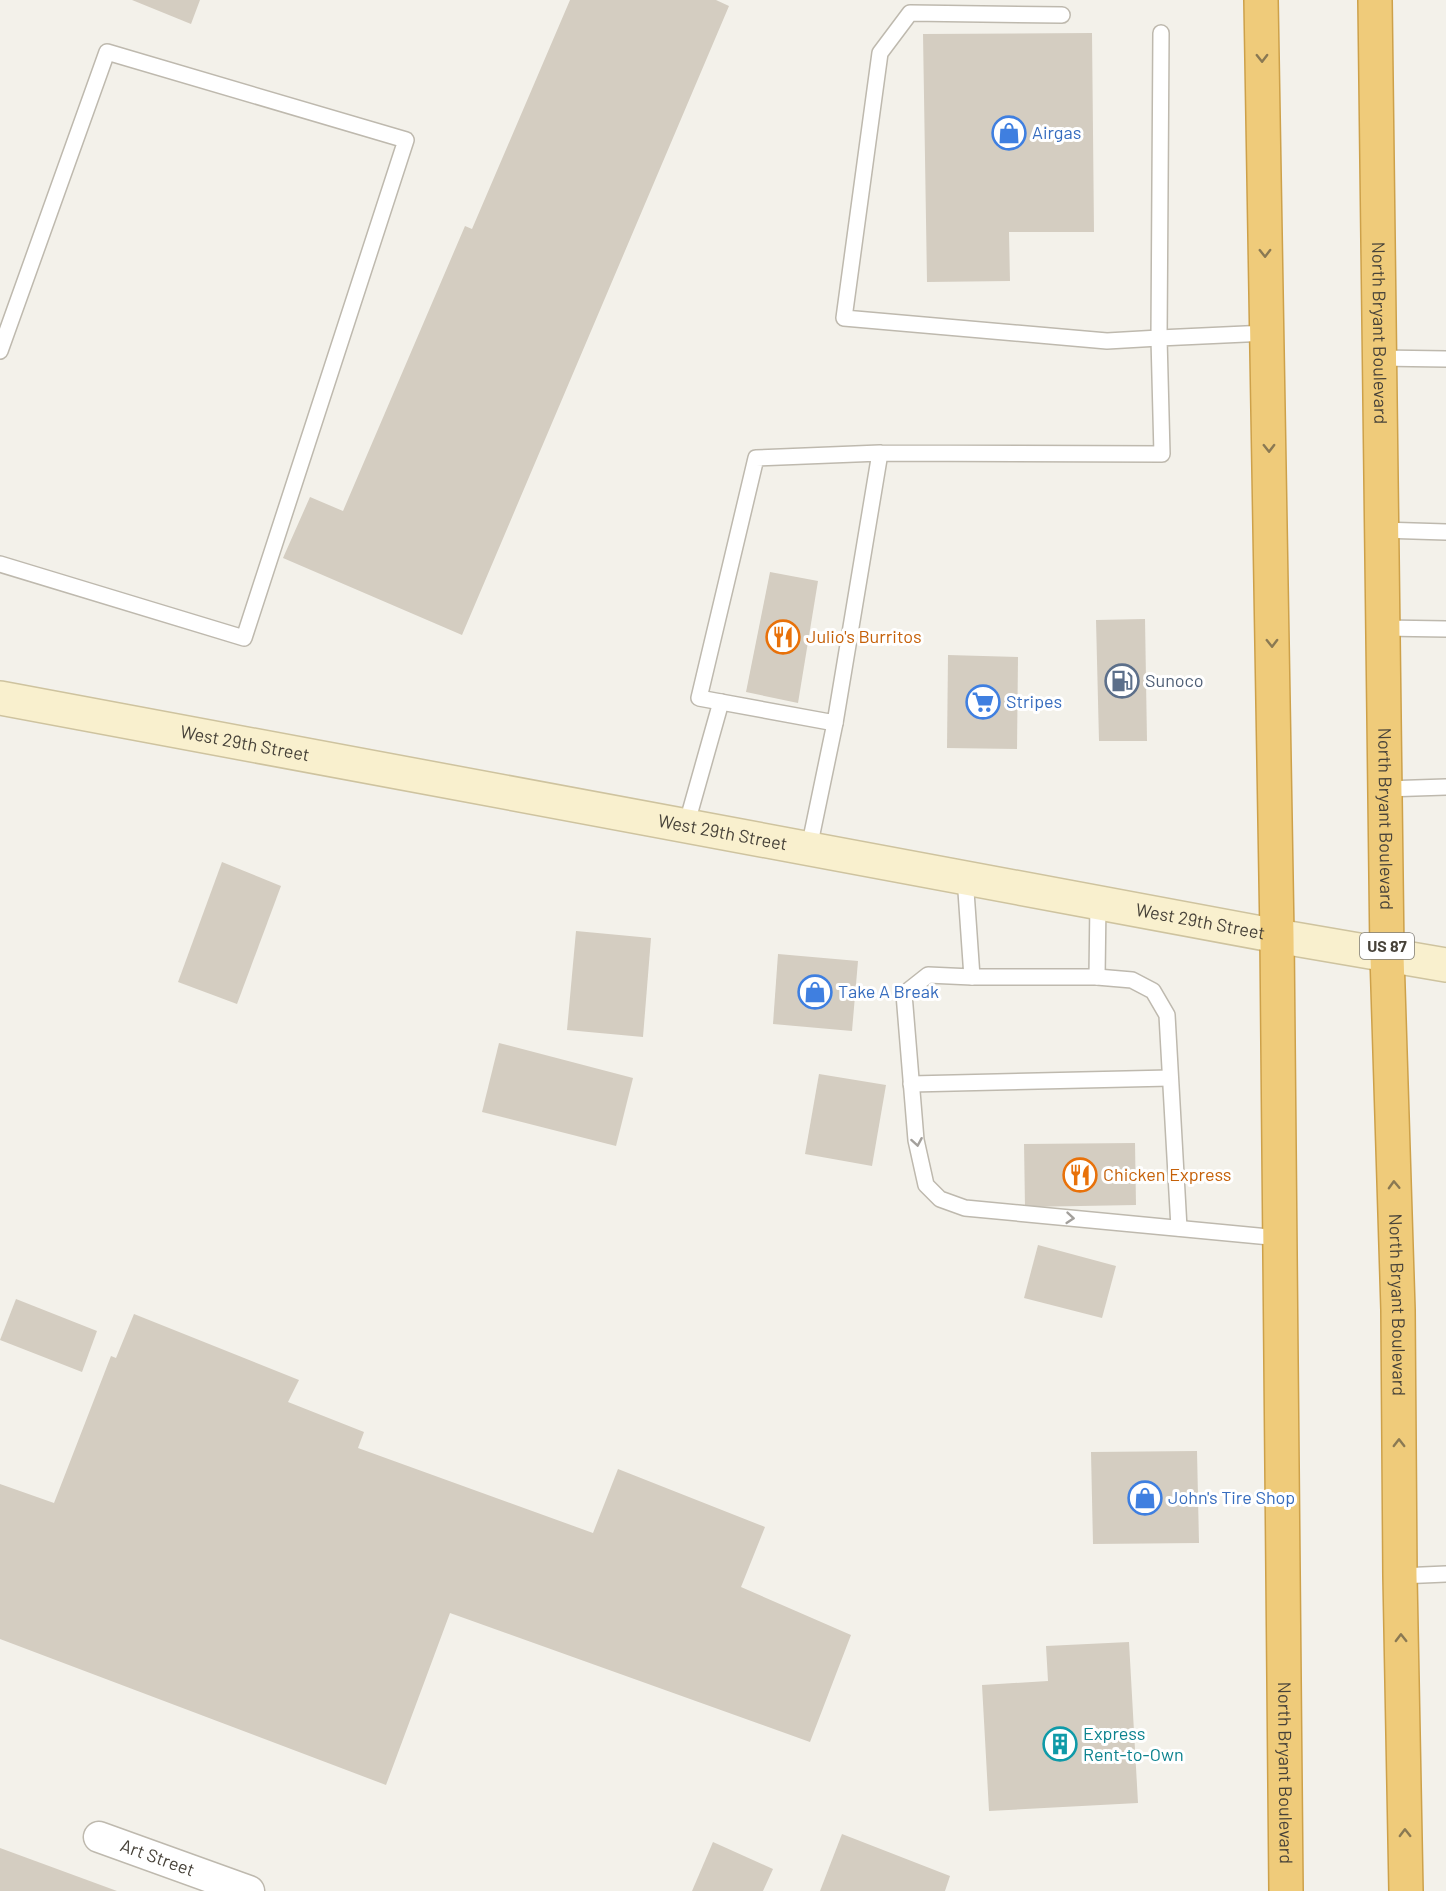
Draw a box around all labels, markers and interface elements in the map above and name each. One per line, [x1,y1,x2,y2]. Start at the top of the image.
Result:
one-way arrow [1256,54,1268,63]
shop icon: Airgas [991,115,1027,151]
place label: Airgas [1032,121,1081,143]
street label: North Bryant Boulevard [1368,242,1392,424]
one-way arrow [1259,249,1271,258]
one-way arrow [1263,444,1275,453]
restaurant icon: Julio's Burritos [765,619,801,655]
place label: Julio's Burritos [806,625,922,647]
one-way arrow [1266,639,1278,648]
fuel station icon: Sunoco [1104,663,1140,699]
place label: Sunoco [1145,669,1204,691]
supermarket icon: Stripes [965,684,1001,720]
place label: Stripes [1006,690,1062,712]
street label: West 29th Street [178,720,312,765]
street label: North Bryant Boulevard [1374,728,1398,910]
street label: West 29th Street [656,809,789,855]
street label: West 29th Street [1134,898,1267,944]
road number: US 87 [1360,933,1414,959]
shop icon: Take A Break [797,974,833,1010]
place label: Take A Break [838,980,939,1002]
one-way arrow [911,1138,923,1147]
restaurant icon: Chicken Express [1062,1157,1098,1193]
place label: Chicken Express [1103,1163,1232,1185]
one-way arrow [1388,1180,1400,1189]
one-way arrow [1065,1211,1075,1224]
street label: North Bryant Boulevard [1385,1213,1411,1396]
one-way arrow [1393,1438,1405,1447]
shop icon: John's Tire Shop [1127,1480,1163,1516]
place label: John's Tire Shop [1168,1486,1295,1508]
one-way arrow [1395,1633,1407,1642]
street label: North Bryant Boulevard [1274,1682,1298,1864]
place label: Express Rent-to-Own [1083,1722,1184,1765]
building icon: Express Rent-to-Own [1042,1726,1078,1762]
one-way arrow [1399,1828,1411,1837]
street label: Art Street [118,1834,198,1880]

